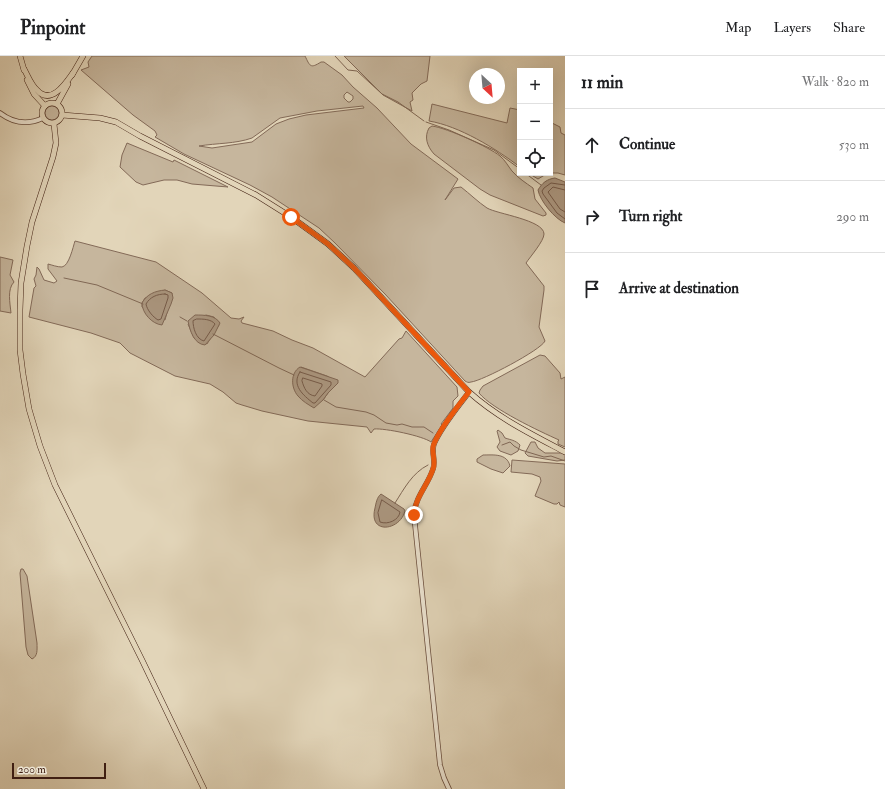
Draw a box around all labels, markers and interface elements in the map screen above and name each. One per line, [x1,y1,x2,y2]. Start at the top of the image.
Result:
text: Pinpoint [20,16,85,40]
text: Map [725,19,751,36]
text: Layers [773,19,811,36]
text: Share [833,19,865,36]
north arrow [469,68,505,104]
map controls [517,68,553,176]
button: + [517,68,553,104]
text: 11 min [581,72,623,93]
text: Walk · 820 m [802,74,869,90]
button: − [517,104,553,140]
icon: ahead [581,134,603,156]
text: Continue [619,135,675,154]
text: 530 m [839,137,869,153]
button: locate [517,140,553,176]
icon: right [581,206,603,228]
text: Turn right [619,207,682,226]
route start [282,208,300,226]
text: 290 m [836,209,869,225]
icon: arrive [581,278,603,300]
text: Arrive at destination [619,279,739,298]
route end [405,506,423,524]
scale bar [12,761,106,780]
text: 200 m [18,763,46,776]

